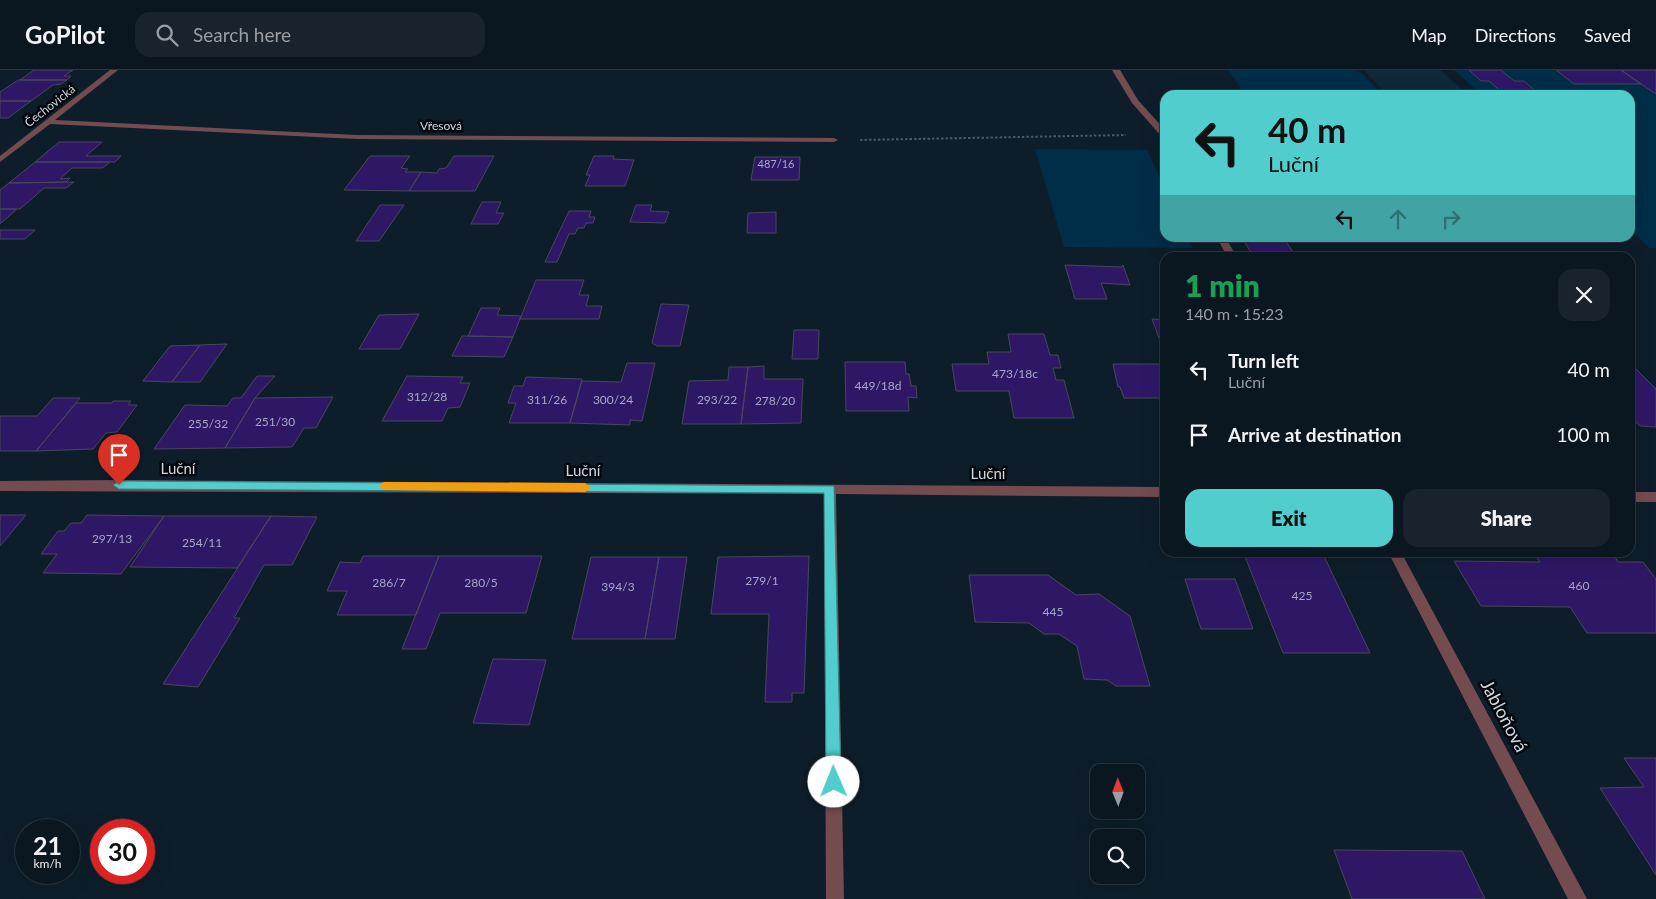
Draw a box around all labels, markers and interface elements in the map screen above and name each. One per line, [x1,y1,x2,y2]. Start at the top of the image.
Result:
search box [135,12,485,57]
text: GoPilot [25,20,105,49]
icon: search [153,21,181,49]
text: Search here [193,23,291,46]
text: Map [1411,24,1447,46]
text: Directions [1475,24,1556,46]
text: Saved [1584,24,1631,46]
street label: Čechovická [21,81,78,130]
text: 40 m [1268,108,1346,150]
icon: left [1185,110,1250,175]
street label: Vřesová [420,118,462,133]
text: Luční [1268,150,1319,177]
house number: 487/16 [758,157,794,170]
icon: left [1331,205,1359,233]
icon: ahead [1384,205,1412,233]
icon: right [1437,205,1465,233]
text: 1 min [1185,267,1260,303]
button: close [1558,269,1610,321]
text: 140 m · 15:23 [1185,304,1284,323]
text: Turn left [1228,349,1299,372]
icon: left [1185,356,1213,384]
text: 40 m [1567,358,1610,381]
house number: 473/18c [992,366,1038,381]
text: Luční [1228,372,1265,391]
house number: 449/18d [855,378,901,393]
house number: 312/28 [407,389,447,404]
house number: 311/26 [527,392,567,407]
house number: 300/24 [593,392,633,407]
house number: 293/22 [697,392,737,407]
house number: 278/20 [755,393,795,408]
house number: 251/30 [255,414,295,429]
house number: 255/32 [188,416,228,431]
icon: arrive [1185,421,1213,449]
text: Arrive at destination [1228,423,1401,446]
text: 100 m [1556,423,1610,446]
pin [98,434,140,485]
icon: arrive [105,441,133,469]
street label: Luční [161,459,197,477]
street label: Luční [566,461,602,479]
street label: Luční [971,464,1007,482]
button: Exit [1185,489,1393,547]
button: Share [1403,489,1610,547]
house number: 297/13 [92,531,132,546]
house number: 254/11 [182,535,222,550]
house number: 279/1 [745,573,779,588]
house number: 286/7 [372,575,406,590]
house number: 280/5 [464,575,498,590]
house number: 460 [1569,578,1589,593]
house number: 394/3 [601,579,635,594]
house number: 425 [1292,588,1312,603]
house number: 445 [1043,604,1063,619]
street label: Jabloňová [1477,676,1533,755]
position arrow [807,755,859,807]
north arrow [1090,764,1145,819]
map controls [1090,764,1145,884]
speed limit sign: 30 [90,819,155,884]
button: search [1090,829,1145,884]
text: 21 [33,830,62,860]
text: km/h [33,856,62,871]

